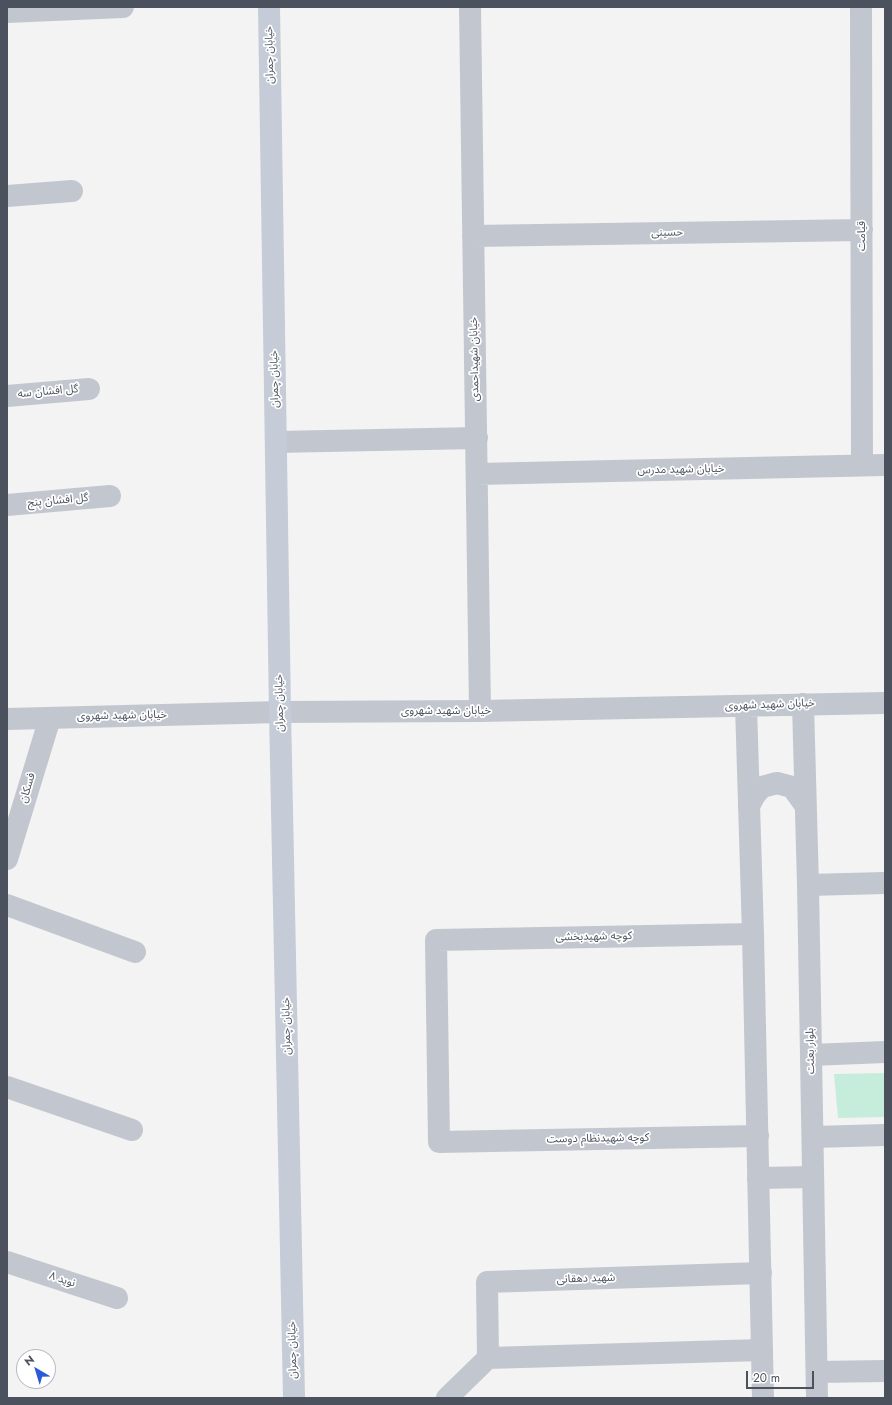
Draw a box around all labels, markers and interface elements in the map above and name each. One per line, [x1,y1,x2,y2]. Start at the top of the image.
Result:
street label: خیابان چمران [263,26,277,84]
street label: قیامت [855,221,869,251]
street label: حسینی [651,226,683,240]
street label: خیابان شهیداحمدی [468,317,482,401]
street label: خیابان چمران [268,350,282,408]
street label: گل افشان سه [17,383,79,401]
street label: خیابان شهید مدرس [637,463,725,477]
street label: گل افشان پنج [27,492,89,510]
street label: خیابان چمران [273,674,287,732]
street label: خیابان شهید شهروی [725,697,815,713]
street label: خیابان شهید شهروی [401,704,491,718]
street label: خیابان شهید شهروی [77,709,167,723]
street label: فسکان [17,771,39,805]
street label: کوچه شهیدبخشی [556,930,632,944]
street label: خیابان چمران [280,997,294,1055]
street label: بلوار بعثت [804,1028,818,1074]
street label: کوچه شهیدنظام دوست [547,1132,649,1146]
street label: نوید ۸ [47,1270,77,1290]
street label: شهید دهقانی [556,1271,616,1287]
street label: خیابان چمران [286,1321,300,1379]
north arrow [16,1349,56,1389]
text: N [21,1351,38,1369]
scale bar [748,1363,816,1389]
text: 20 m [753,1369,780,1387]

